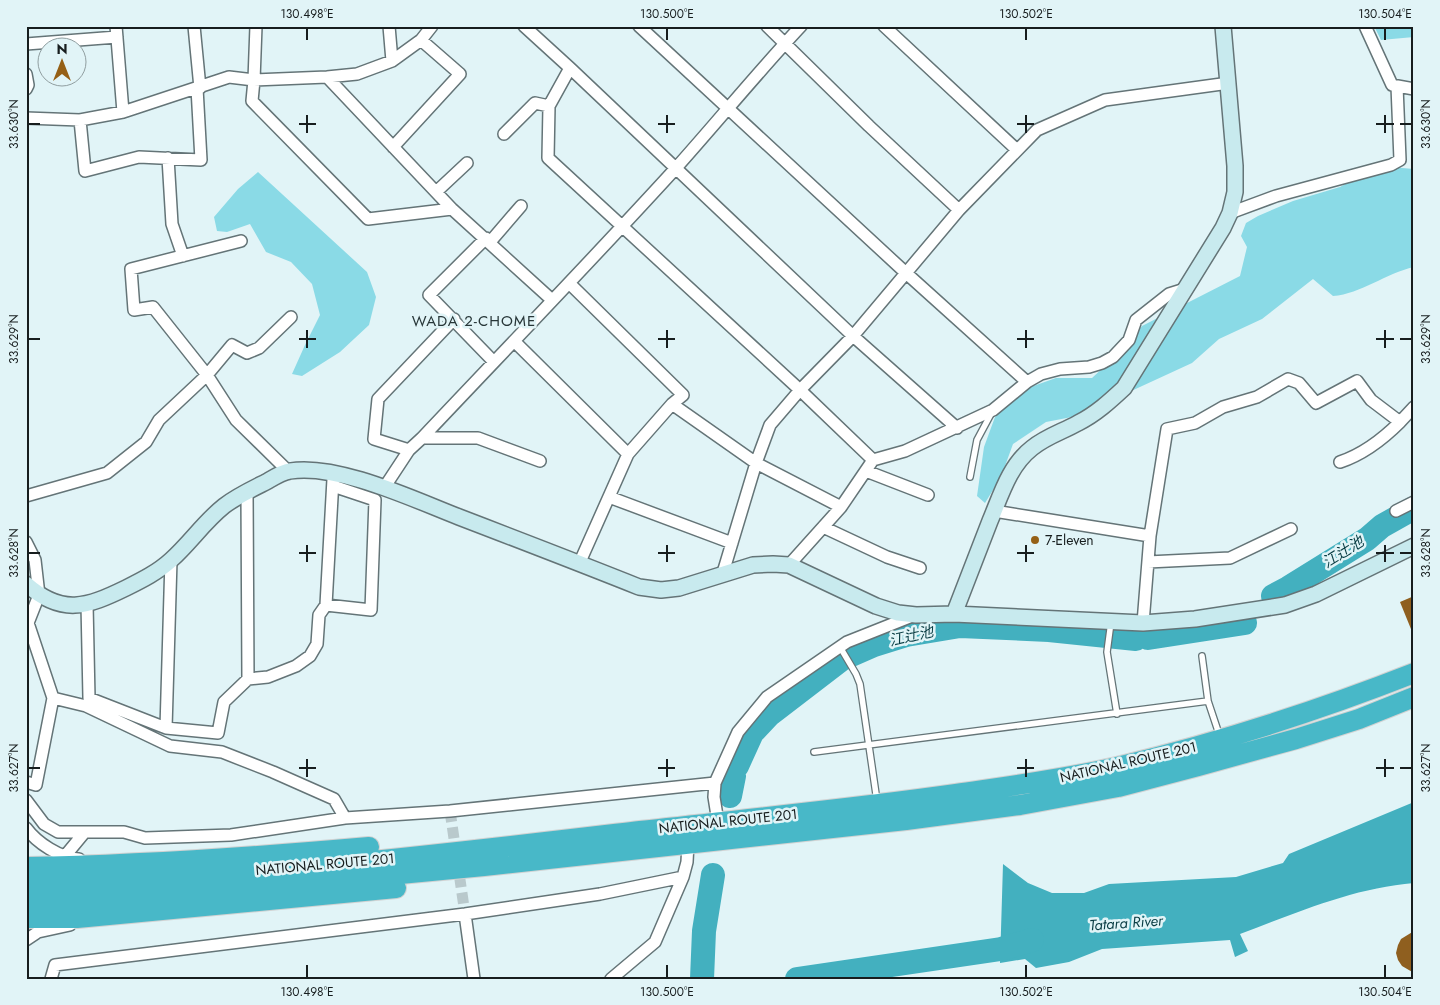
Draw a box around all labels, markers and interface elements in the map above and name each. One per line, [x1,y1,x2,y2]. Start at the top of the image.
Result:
text: 130.498°E [280,5,334,23]
text: 130.500°E [640,5,694,23]
text: 130.502°E [999,5,1053,23]
text: 130.504°E [1358,5,1412,23]
north arrow [38,38,88,88]
text: N [56,39,68,59]
text: 33.630°N [5,99,23,149]
text: 33.630°N [1417,99,1435,149]
district label: WADA 2-CHOME [412,310,536,332]
text: 33.629°N [5,314,23,364]
text: 33.629°N [1417,314,1435,364]
text: 33.628°N [5,528,23,578]
text: 33.628°N [1417,528,1435,578]
place label: 7-Eleven [1045,530,1094,550]
water label: 江辻池 [1318,530,1370,573]
marker: 7-Eleven [1029,534,1041,546]
water label: 江辻池 [887,620,937,652]
street label: NATIONAL ROUTE 201 [1058,737,1198,787]
text: 33.627°N [5,743,23,793]
text: 33.627°N [1417,743,1435,793]
street label: NATIONAL ROUTE 201 [658,804,798,838]
street label: NATIONAL ROUTE 201 [255,848,395,880]
water label: Tatara River [1088,909,1165,937]
text: 130.498°E [280,983,334,1001]
text: 130.500°E [640,983,694,1001]
text: 130.502°E [999,983,1053,1001]
text: 130.504°E [1358,983,1412,1001]

